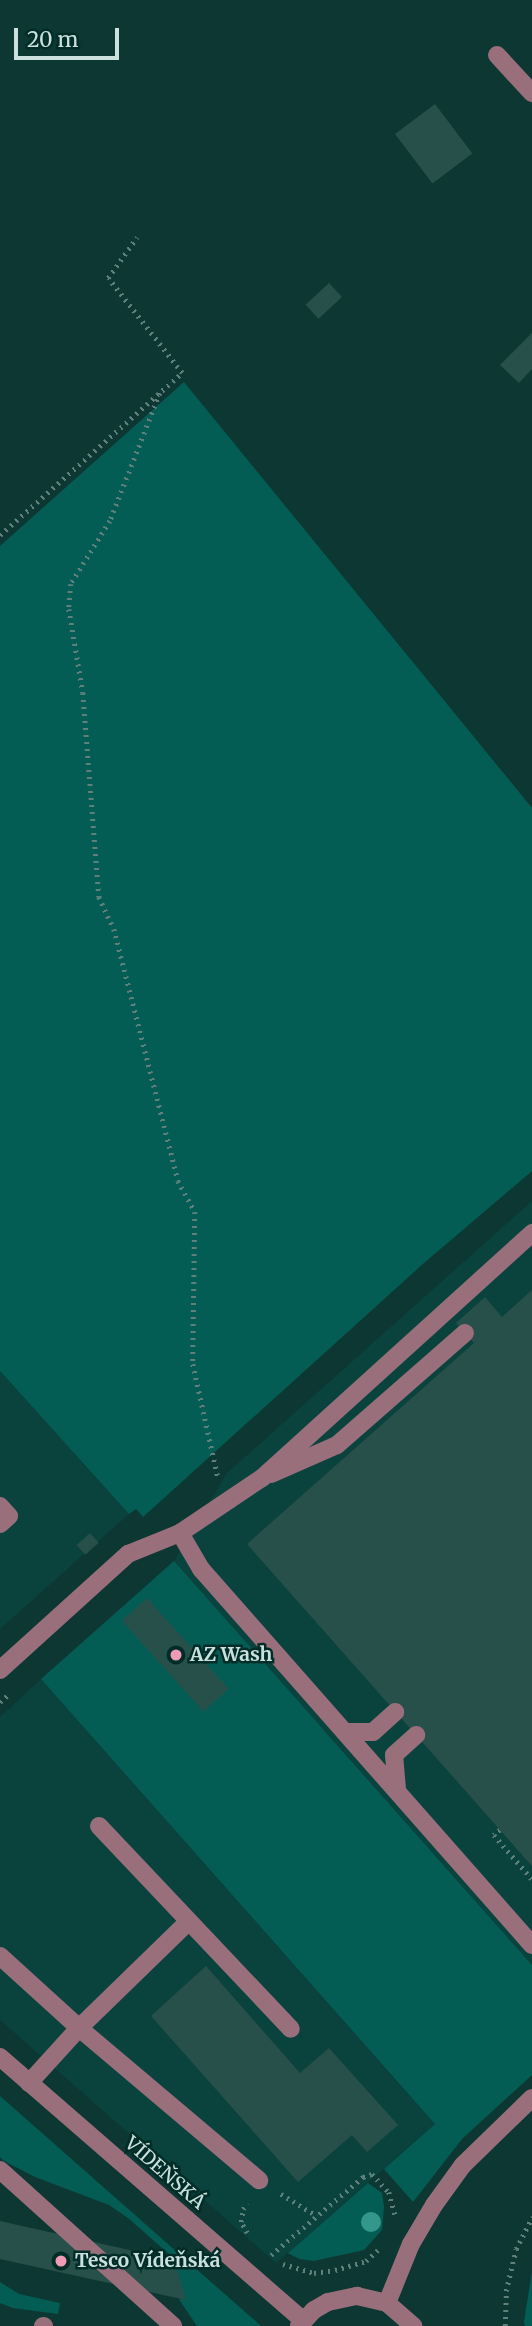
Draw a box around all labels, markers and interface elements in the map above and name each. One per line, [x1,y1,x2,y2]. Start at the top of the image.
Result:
scale bar [18,14,122,58]
text: 20 m [27,26,78,53]
place label: AZ Wash [190,1644,272,1666]
marker: AZ Wash [168,1647,184,1663]
street label: VÍDEŇSKÁ [120,2132,210,2214]
place label: Tesco Vídeňská [75,2250,220,2272]
marker: Tesco Vídeňská [53,2253,69,2269]

